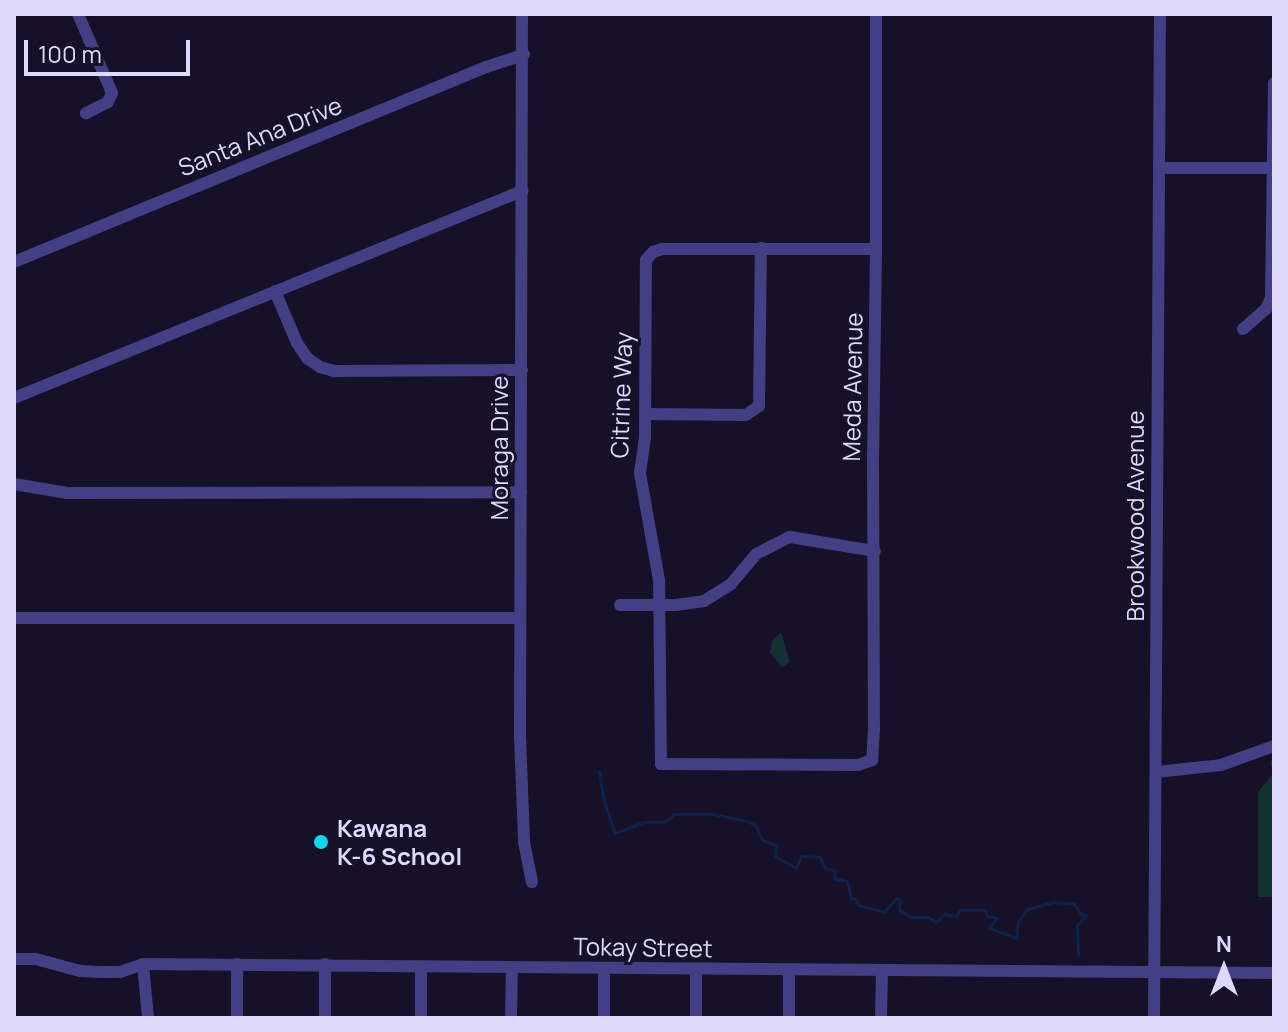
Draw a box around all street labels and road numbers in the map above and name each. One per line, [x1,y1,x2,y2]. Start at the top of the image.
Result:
street label: Santa Ana Drive [174,90,346,182]
street label: Meda Avenue [836,312,868,462]
street label: Citrine Way [604,331,638,459]
street label: Moraga Drive [485,376,513,520]
street label: Brookwood Avenue [1121,411,1149,621]
street label: Tokay Street [573,931,713,963]

